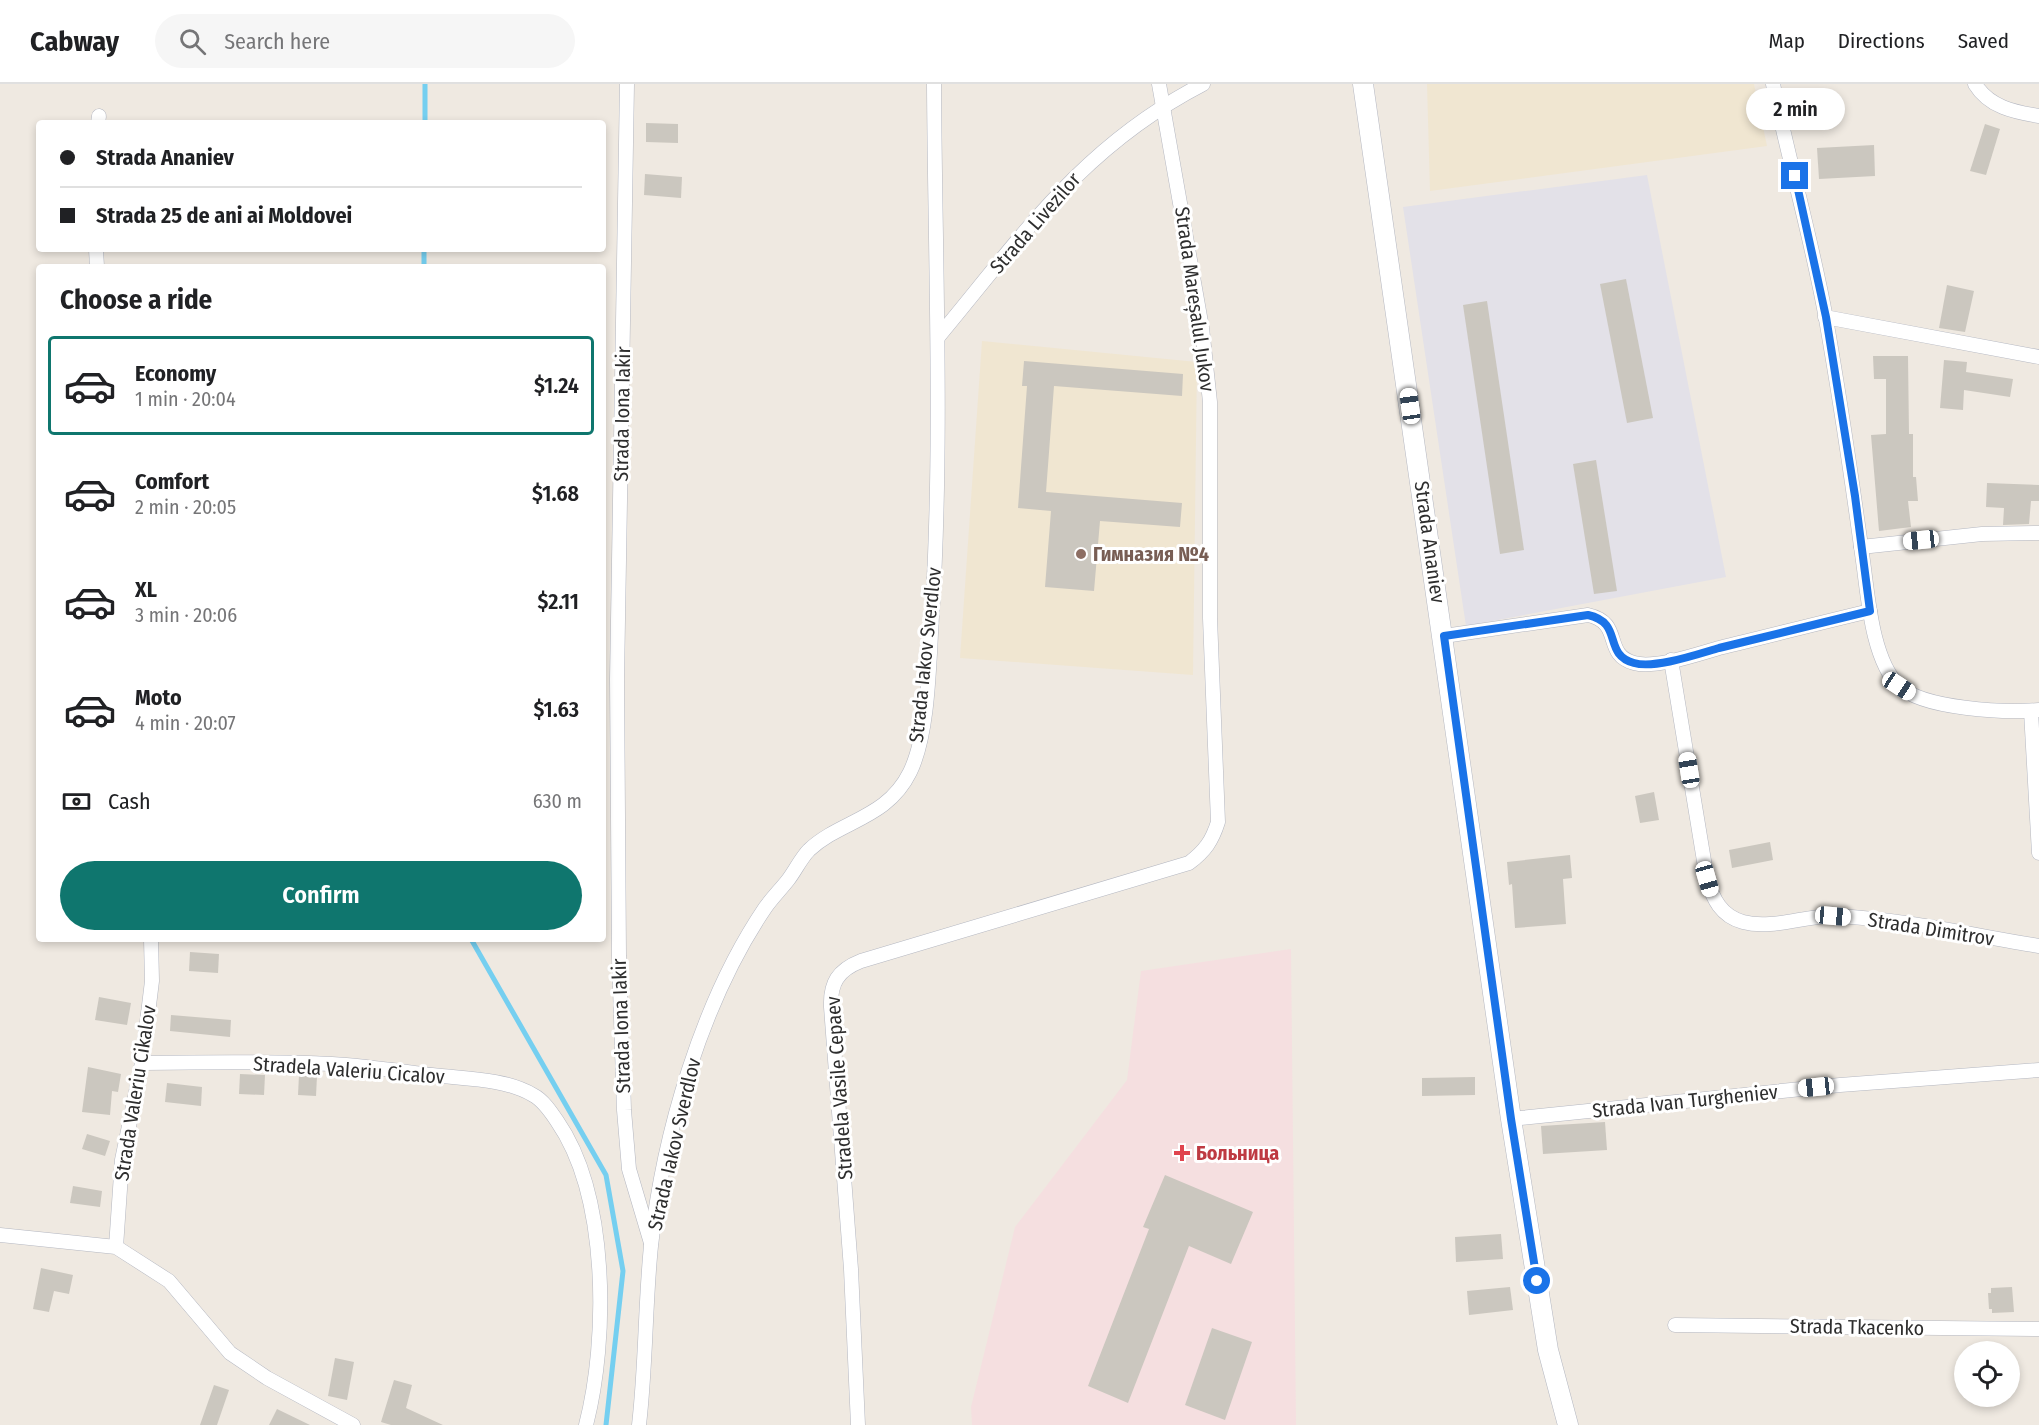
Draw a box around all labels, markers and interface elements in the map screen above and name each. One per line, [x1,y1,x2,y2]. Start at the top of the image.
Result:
search box [155,14,575,68]
text: Cabway [30,25,119,58]
icon: search [176,25,209,58]
text: Search here [224,28,330,55]
text: Map [1768,28,1805,54]
text: Directions [1838,28,1925,54]
text: Saved [1958,28,2009,54]
callout: 2 min [1746,89,1844,131]
text: 2 min [1773,97,1818,121]
text: Strada Ananiev [96,144,234,171]
route end [1781,162,1808,189]
street label: Strada Livezilor [985,168,1085,278]
text: Strada 25 de ani ai Moldovei [96,202,352,229]
street label: Strada Mareșalul Jukov [1169,205,1220,393]
text: Choose a ride [60,284,212,316]
street label: Strada Iona Iakir [609,346,635,482]
icon: car [63,359,117,413]
text: Economy [135,360,216,387]
text: $1.24 [534,372,579,399]
text: 1 min · 20:04 [135,387,236,411]
car [1399,387,1421,425]
icon: car [63,467,117,521]
text: Comfort [135,468,209,495]
street label: Strada Ananiev [1410,479,1450,605]
text: $1.68 [532,480,579,507]
text: 2 min · 20:05 [135,495,236,519]
car [1902,529,1940,551]
place label: Гимназия №4 [1093,542,1209,566]
marker: Гимназия №4 [1074,547,1088,561]
street label: Strada Iakov Sverdlov [904,566,946,744]
icon: car [63,575,117,629]
text: XL [135,576,157,603]
text: $2.11 [538,588,579,615]
text: 3 min · 20:06 [135,603,237,627]
car [1879,669,1919,703]
icon: car [63,683,117,737]
text: Moto [135,684,182,711]
text: $1.63 [533,696,579,723]
text: 4 min · 20:07 [135,711,236,735]
car [1677,751,1701,789]
icon: cash [60,785,93,818]
text: Cash [108,788,151,815]
text: 630 m [533,789,582,813]
car [1693,859,1721,899]
button: Confirm [60,861,582,930]
car [1814,905,1852,927]
street label: Strada Dimitrov [1866,907,1996,951]
street label: Strada Iona Iakir [607,958,635,1094]
street label: Stradela Vasile Cepaev [821,995,857,1181]
street label: Strada Valeriu Cikalov [109,1003,161,1182]
street label: Stradela Valeriu Cicalov [252,1051,446,1089]
street label: Strada Iakov Sverdlov [642,1055,706,1233]
car [1797,1076,1835,1098]
street label: Strada Ivan Turgheniev [1591,1079,1779,1123]
place label: Больница [1196,1141,1279,1165]
marker: Больница [1173,1144,1191,1162]
route start [1523,1267,1550,1294]
street label: Strada Tkacenko [1790,1314,1924,1340]
map controls [1954,1341,2020,1407]
button: locate [1954,1341,2020,1407]

